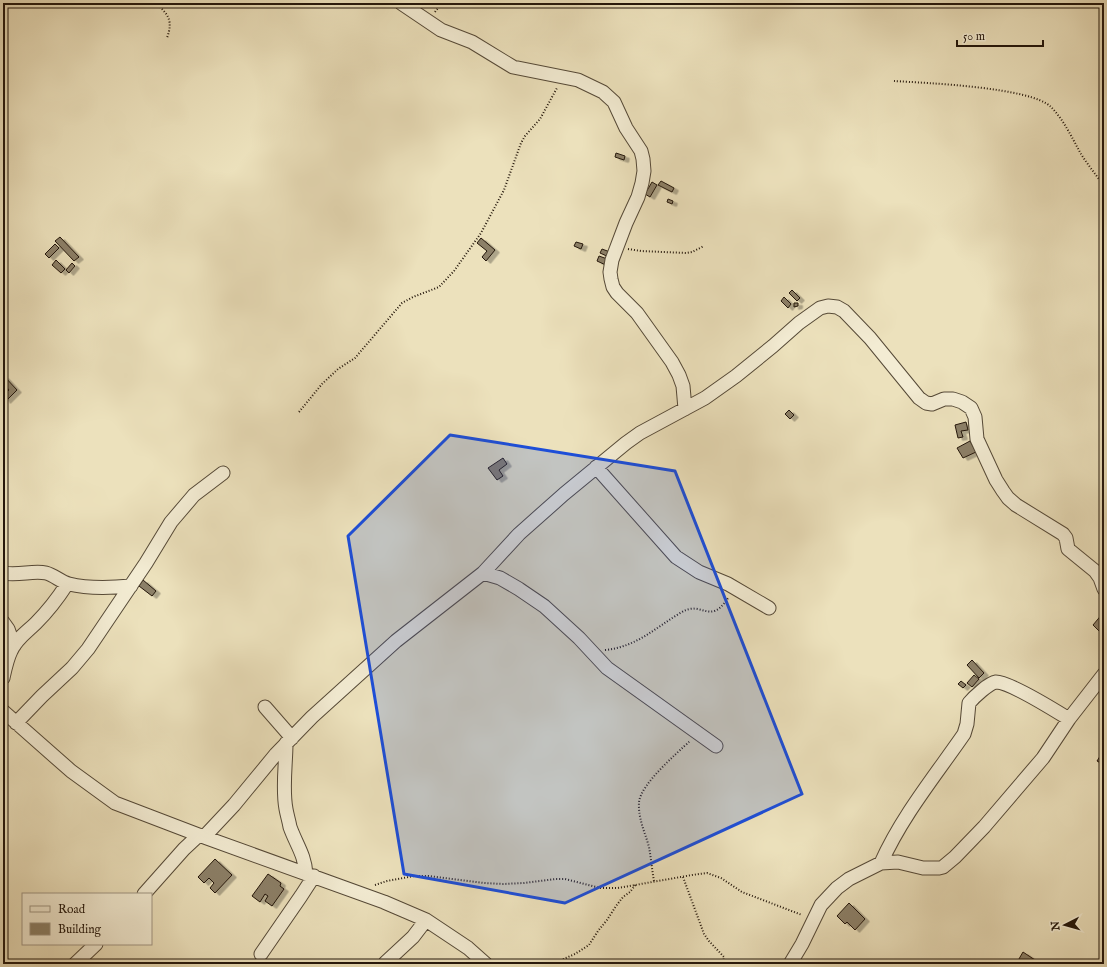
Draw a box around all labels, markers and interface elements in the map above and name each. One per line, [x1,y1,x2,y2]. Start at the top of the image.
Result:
scale bar [957,22,1043,48]
text: 50 m [963,29,985,44]
legend [22,893,152,945]
text: Road [58,902,86,917]
north arrow [1045,905,1085,945]
text: N [1049,920,1064,932]
text: Building [58,922,102,937]

